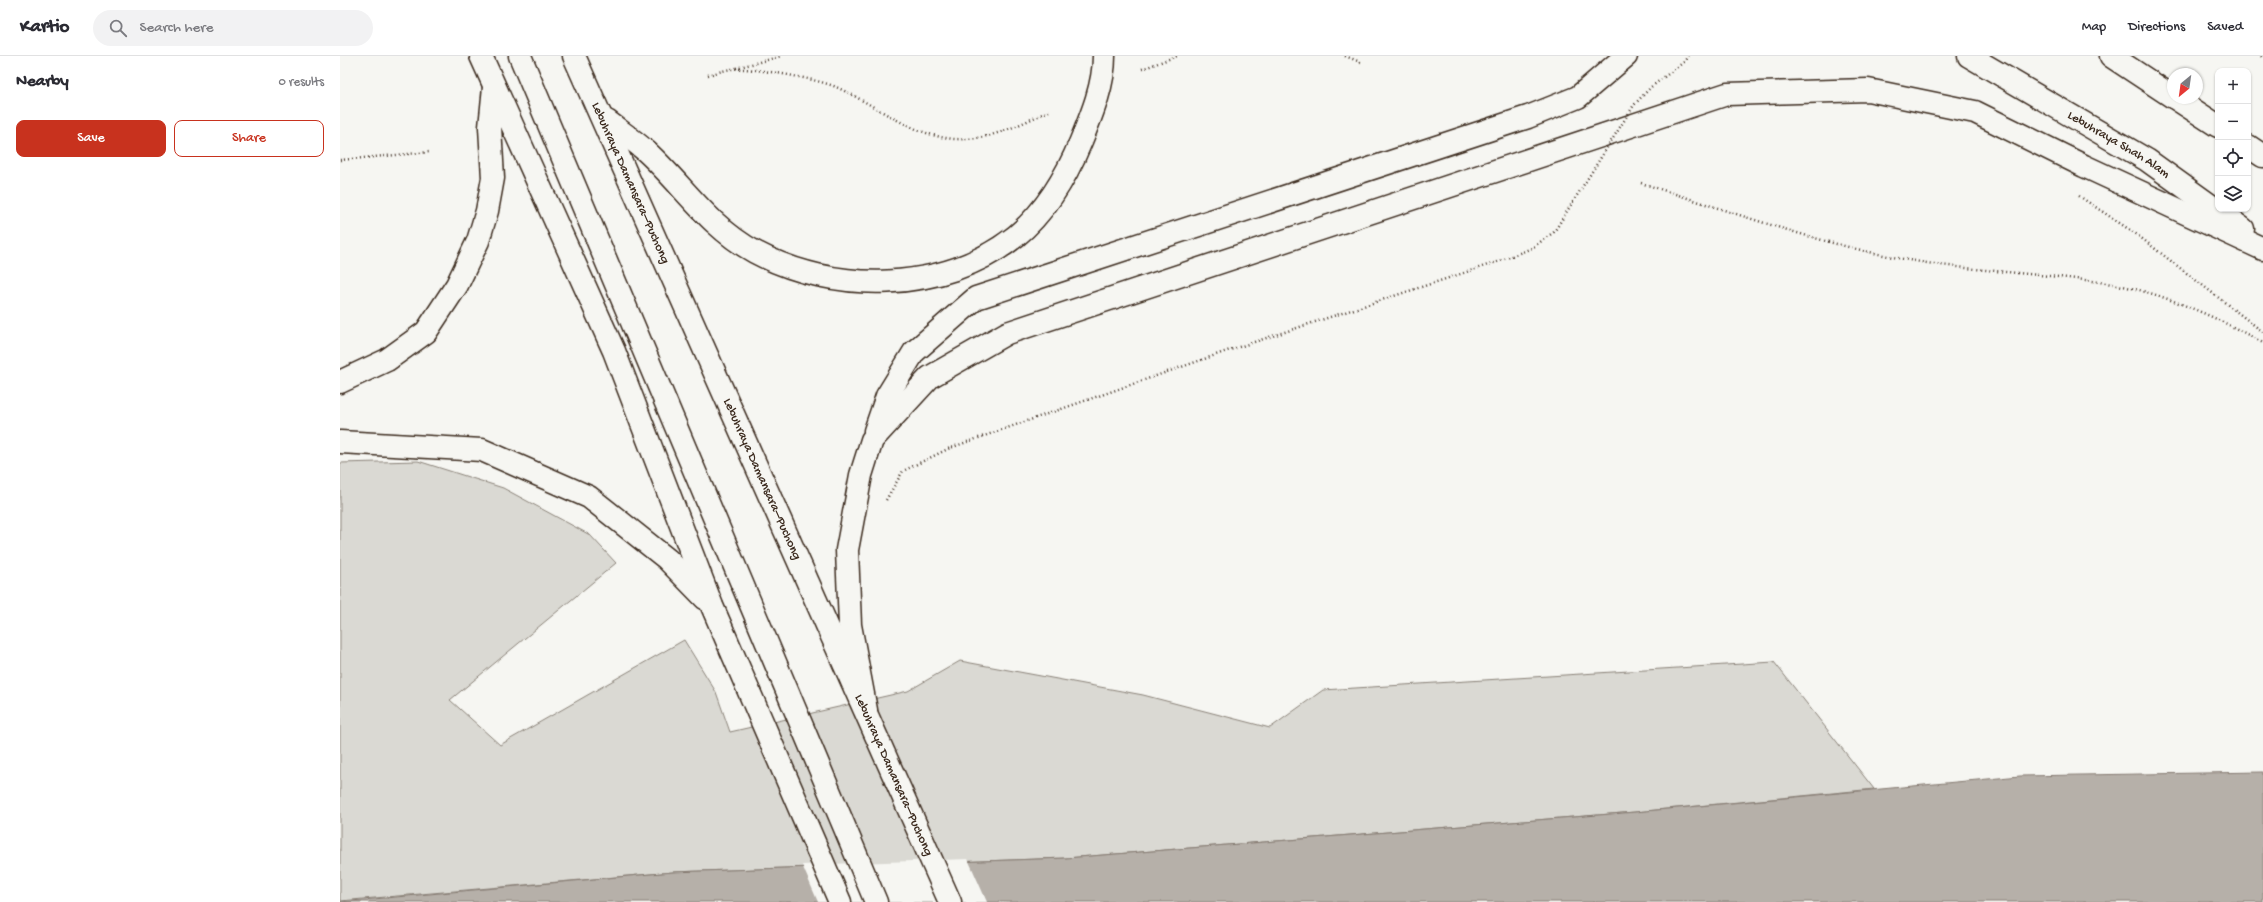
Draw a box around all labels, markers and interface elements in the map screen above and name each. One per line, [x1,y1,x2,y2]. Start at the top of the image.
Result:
search box [93,10,373,46]
text: Kartio [20,16,69,39]
icon: search [107,17,129,39]
text: Search here [139,19,213,37]
text: Map [2082,19,2106,36]
text: Directions [2128,19,2185,36]
text: Saved [2207,19,2243,36]
north arrow [2167,68,2203,104]
map controls [2215,68,2251,212]
button: + [2215,68,2251,104]
text: Nearby [16,72,69,92]
text: 0 results [278,75,324,90]
street label: Lebuhraya Damansara–Puchong [588,100,673,266]
button: − [2215,104,2251,140]
street label: Lebuhraya Shah Alam [2065,108,2173,182]
button: Save [16,120,166,157]
button: Share [174,120,324,157]
button: locate [2215,140,2251,176]
button: layers [2215,176,2251,212]
street label: Lebuhraya Damansara–Puchong [720,396,804,562]
street label: Lebuhraya Damansara–Puchong [851,692,936,858]

